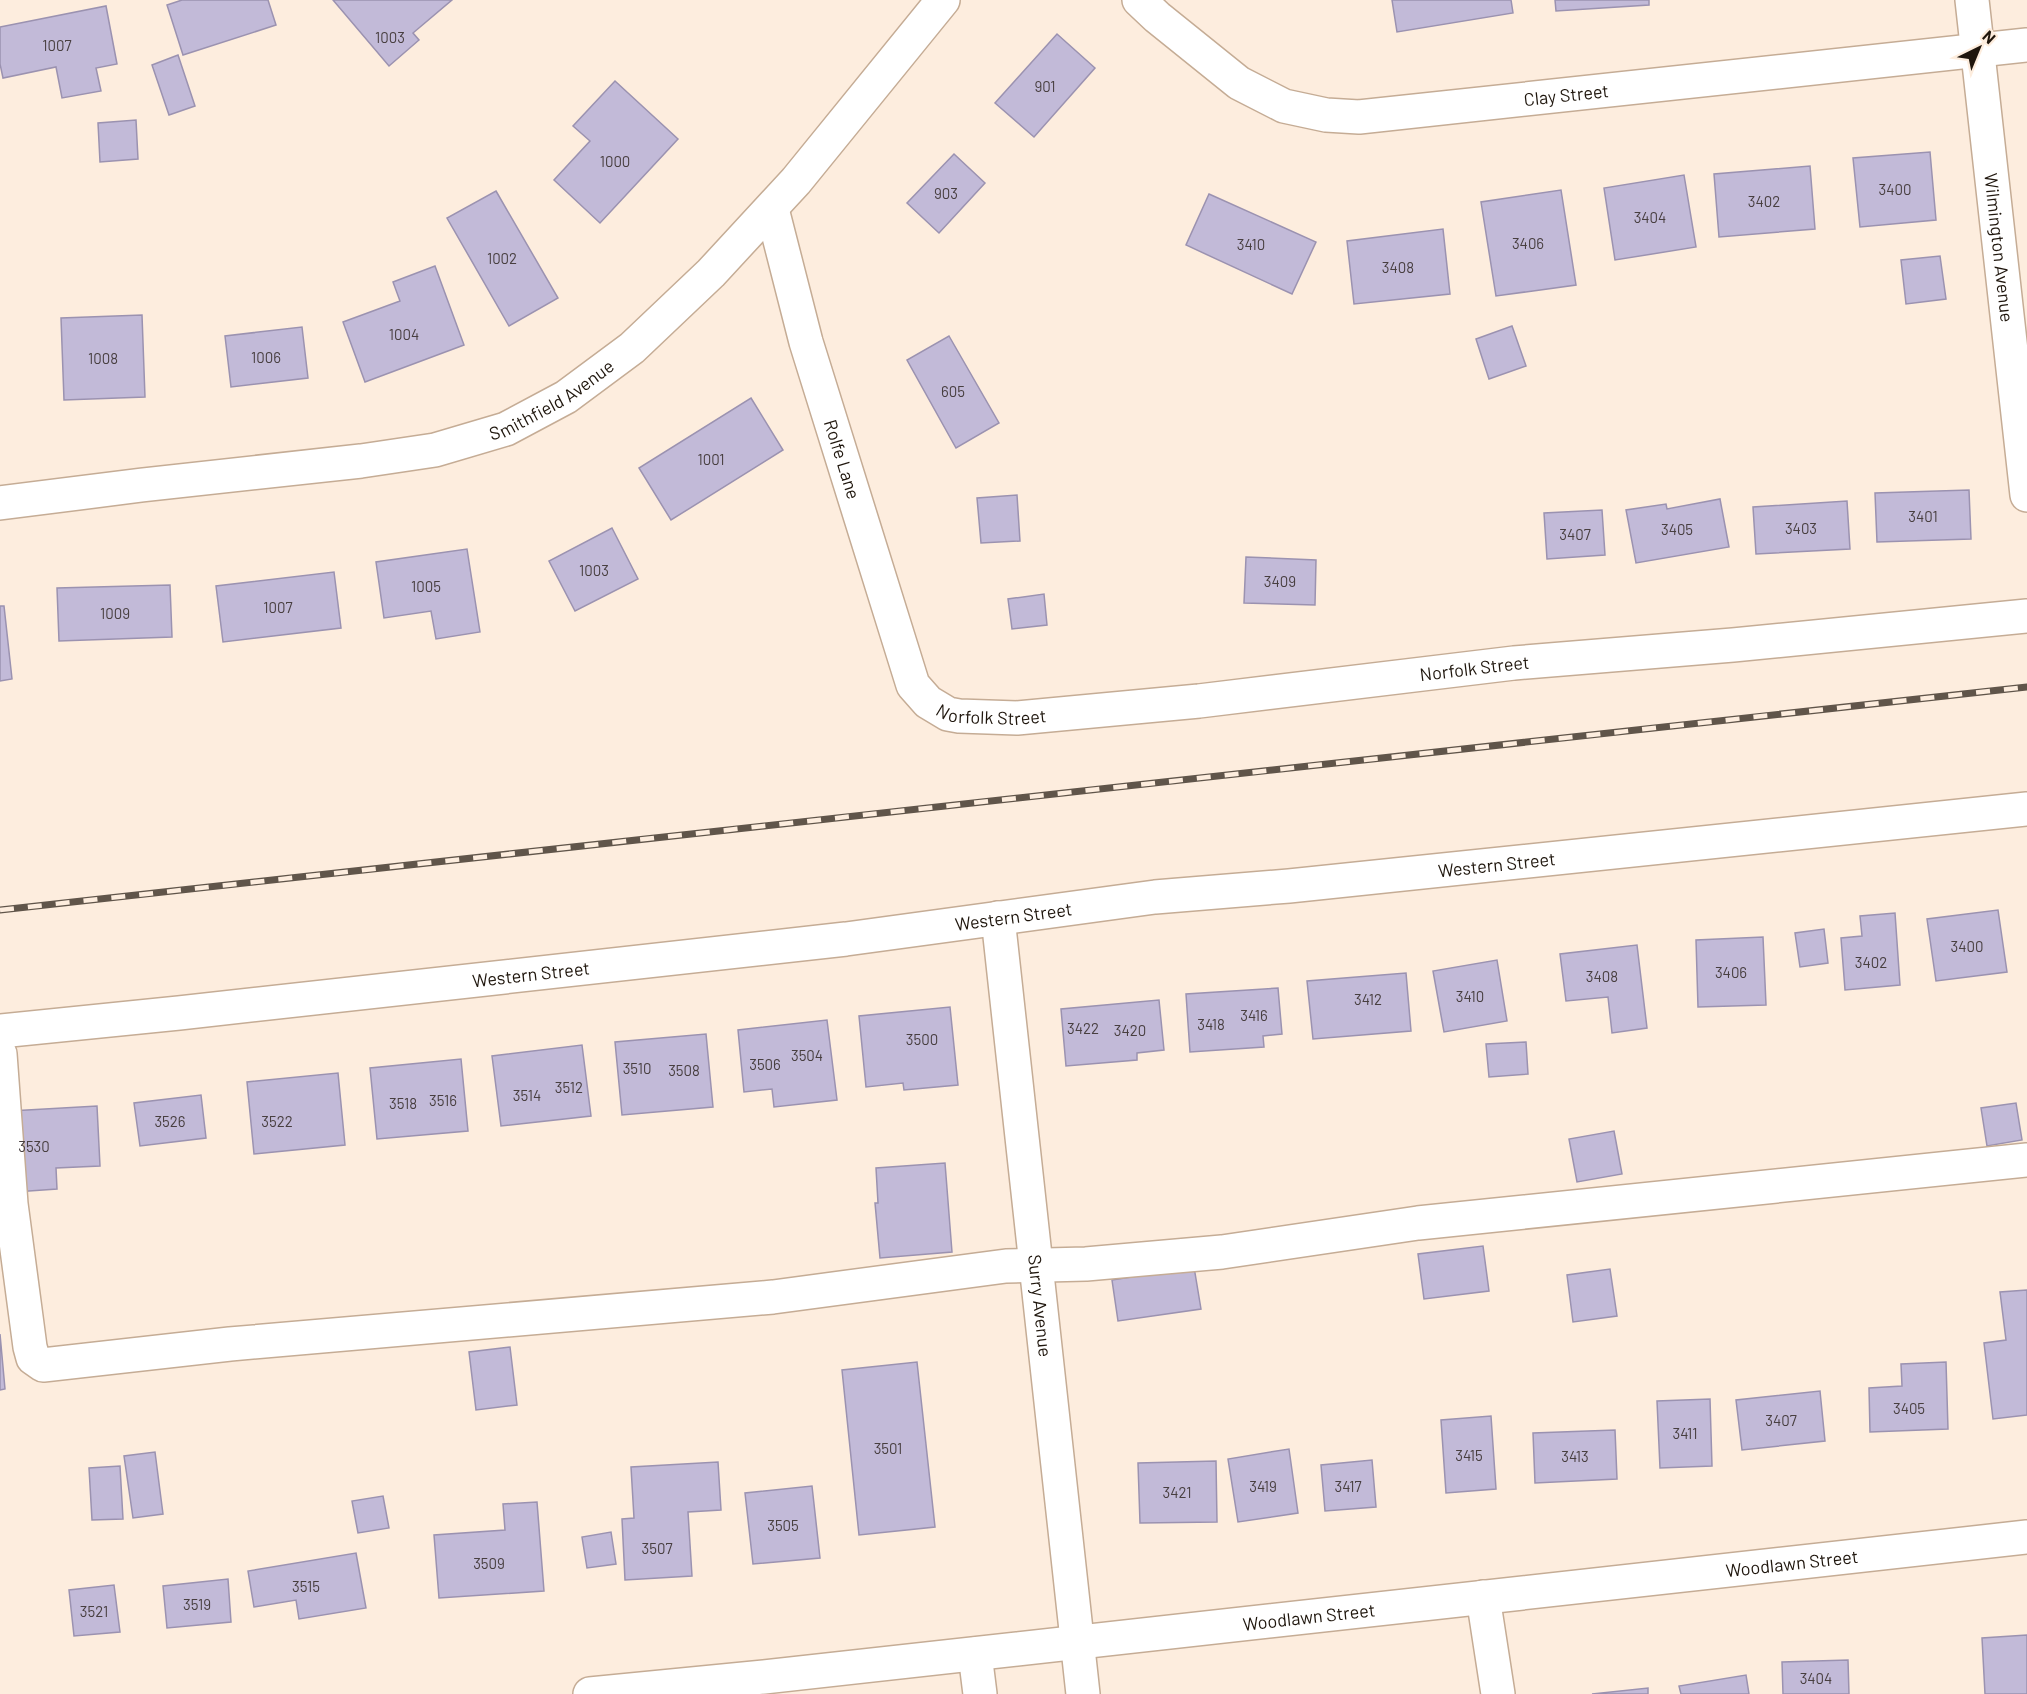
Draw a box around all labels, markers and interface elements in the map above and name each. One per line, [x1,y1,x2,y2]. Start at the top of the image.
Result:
north arrow [1949,18,2009,78]
text: N [1979,26,2000,47]
house number: 1003 [375,28,405,46]
house number: 1007 [42,36,72,54]
house number: 901 [1034,77,1056,95]
street label: Clay Street [1523,79,1610,110]
house number: 1000 [600,152,630,170]
street label: Wilmington Avenue [1980,172,2019,323]
house number: 3400 [1879,180,1911,198]
house number: 903 [934,184,958,202]
house number: 3402 [1748,192,1780,210]
house number: 3404 [1634,208,1666,226]
house number: 3406 [1512,234,1544,252]
house number: 3410 [1237,235,1265,253]
house number: 1002 [487,249,517,267]
house number: 3408 [1382,258,1414,276]
house number: 1004 [389,325,419,343]
house number: 1006 [251,348,281,366]
house number: 1008 [88,349,118,367]
street label: Smithfield Avenue [486,354,618,444]
house number: 605 [941,382,965,400]
street label: Rolfe Lane [820,417,865,502]
house number: 1001 [697,450,725,468]
house number: 3401 [1908,507,1938,525]
house number: 3403 [1785,519,1817,537]
house number: 3405 [1661,520,1693,538]
house number: 3407 [1559,525,1591,543]
house number: 1003 [579,561,609,579]
house number: 3409 [1264,572,1296,590]
house number: 1005 [411,577,441,595]
house number: 1007 [263,598,293,616]
house number: 1009 [100,604,130,622]
street label: Norfolk Street [1418,651,1530,685]
street label: Norfolk Street [932,699,1047,729]
street label: Western Street [1437,847,1556,881]
street label: Western Street [954,897,1073,935]
house number: 3400 [1951,937,1983,955]
house number: 3402 [1855,953,1887,971]
street label: Western Street [471,957,591,991]
house number: 3406 [1715,963,1747,981]
house number: 3408 [1586,967,1618,985]
house number: 3410 [1456,987,1484,1005]
house number: 3412 [1354,990,1382,1008]
house number: 3416 [1240,1006,1268,1024]
house number: 3418 [1197,1015,1225,1033]
house number: 3422 [1067,1019,1099,1037]
house number: 3420 [1114,1021,1146,1039]
house number: 3500 [906,1030,938,1048]
house number: 3504 [791,1046,823,1064]
house number: 3506 [749,1055,781,1073]
house number: 3510 [623,1059,651,1077]
house number: 3508 [668,1061,700,1079]
house number: 3512 [555,1078,583,1096]
house number: 3514 [513,1086,541,1104]
house number: 3516 [429,1091,457,1109]
house number: 3518 [389,1094,417,1112]
house number: 3526 [154,1112,186,1130]
house number: 3522 [261,1112,293,1130]
house number: 3530 [18,1137,50,1155]
street label: Surry Avenue [1024,1253,1057,1358]
house number: 3405 [1893,1399,1925,1417]
house number: 3407 [1765,1411,1797,1429]
house number: 3411 [1672,1424,1698,1442]
house number: 3501 [874,1439,902,1457]
house number: 3415 [1455,1446,1483,1464]
house number: 3413 [1561,1447,1589,1465]
house number: 3419 [1249,1477,1277,1495]
house number: 3417 [1335,1477,1361,1495]
house number: 3421 [1162,1483,1192,1501]
house number: 3505 [767,1516,799,1534]
house number: 3507 [641,1539,673,1557]
street label: Woodlawn Street [1725,1545,1859,1581]
house number: 3509 [473,1554,505,1572]
house number: 3515 [292,1577,320,1595]
house number: 3519 [183,1595,211,1613]
street label: Woodlawn Street [1241,1598,1376,1635]
house number: 3521 [80,1602,108,1620]
house number: 3404 [1800,1669,1832,1687]

